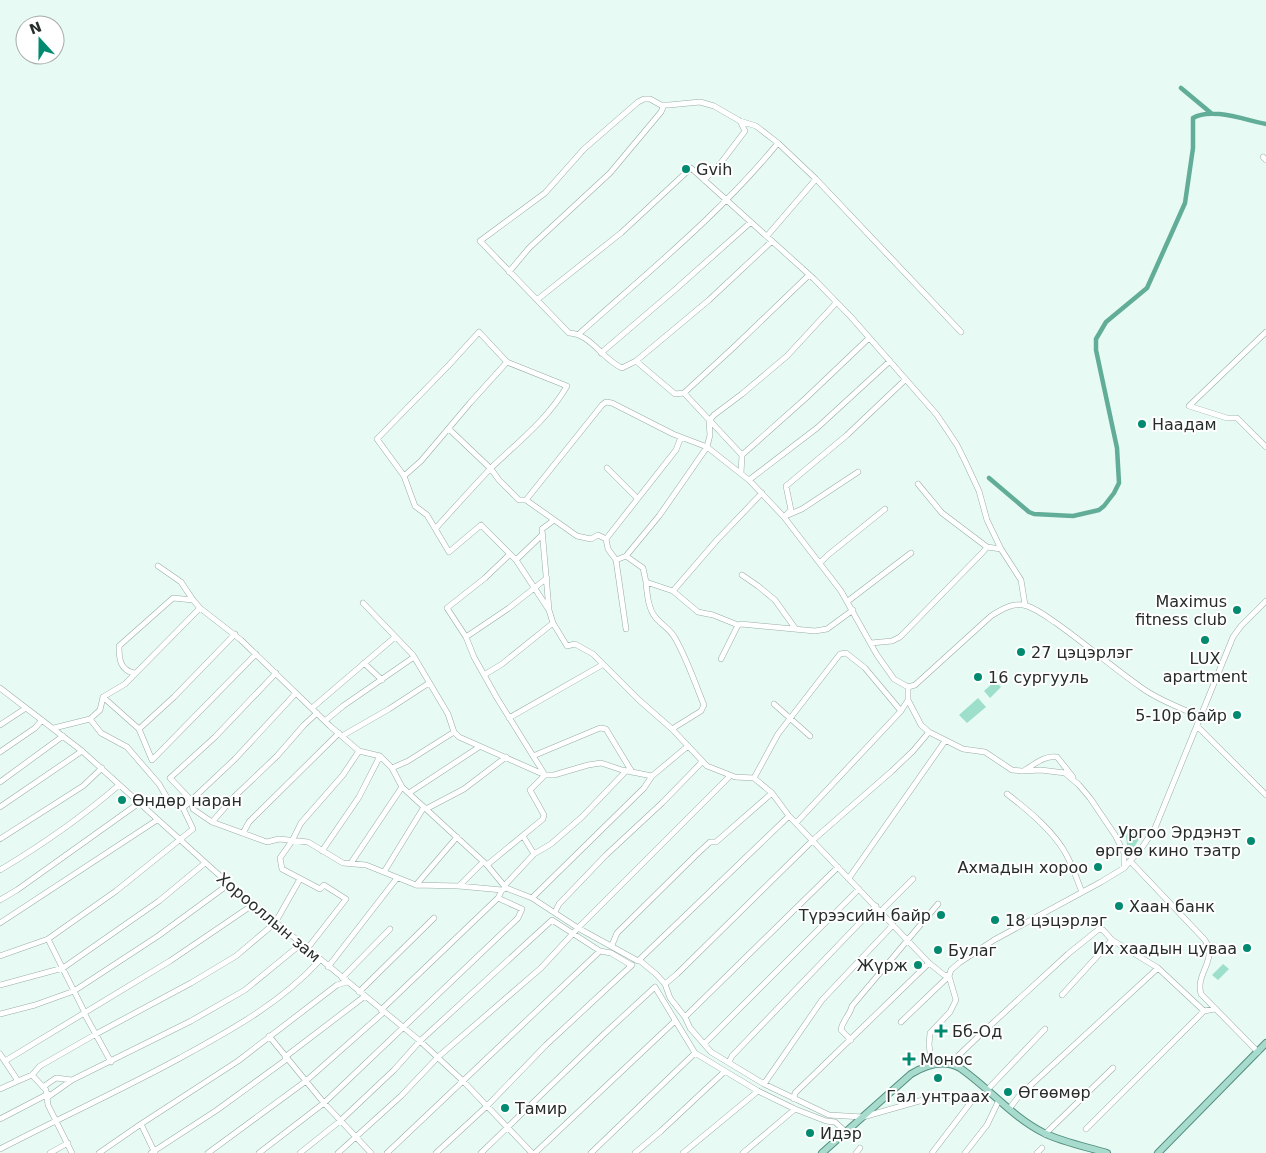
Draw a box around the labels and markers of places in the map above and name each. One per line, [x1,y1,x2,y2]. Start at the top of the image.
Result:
place label: Gvih [696,160,732,179]
marker: Gvih [680,163,692,175]
place label: Наадам [1152,415,1217,434]
marker: Наадам [1136,418,1148,430]
place label: Maximus fitness club [1135,592,1227,629]
marker: Maximus fitness club [1231,604,1243,616]
marker: LUX apartment [1199,634,1211,646]
place label: 27 цэцэрлэг [1031,643,1133,662]
marker: 27 цэцэрлэг [1015,646,1027,658]
place label: LUX apartment [1163,649,1247,686]
place label: 16 сургууль [988,668,1089,687]
marker: 16 сургууль [972,671,984,683]
place label: 5-10р байр [1135,706,1227,725]
marker: 5-10р байр [1231,709,1243,721]
place label: Өндөр наран [132,791,242,810]
marker: Өндөр наран [116,794,128,806]
place label: Ургоо Эрдэнэт өргөө кино тэатр [1095,823,1241,860]
marker: Ургоо Эрдэнэт өргөө кино тэатр [1245,835,1257,847]
place label: Ахмадын хороо [957,858,1088,877]
marker: Ахмадын хороо [1092,861,1104,873]
place label: Хаан банк [1129,897,1215,916]
marker: Хаан банк [1113,900,1125,912]
place label: Түрээсийн байр [798,906,931,925]
marker: Түрээсийн байр [935,909,947,921]
place label: 18 цэцэрлэг [1005,911,1107,930]
marker: 18 цэцэрлэг [989,914,1001,926]
place label: Их хаадын цуваа [1093,939,1237,958]
place label: Булаг [948,941,997,960]
marker: Их хаадын цуваа [1241,942,1253,954]
marker: Булаг [932,944,944,956]
place label: Жүрж [857,956,908,975]
marker: Жүрж [912,959,924,971]
place label: Бб-Од [952,1022,1002,1041]
marker: Бб-Од [934,1024,948,1038]
place label: Монос [920,1050,973,1069]
marker: Монос [902,1052,916,1066]
marker: Гал унтраах [932,1072,944,1084]
place label: Өгөөмөр [1018,1083,1091,1102]
marker: Өгөөмөр [1002,1086,1014,1098]
place label: Гал унтраах [886,1087,990,1106]
place label: Тамир [514,1099,567,1118]
marker: Тамир [499,1102,511,1114]
place label: Идэр [820,1124,862,1143]
marker: Идэр [804,1127,816,1139]

